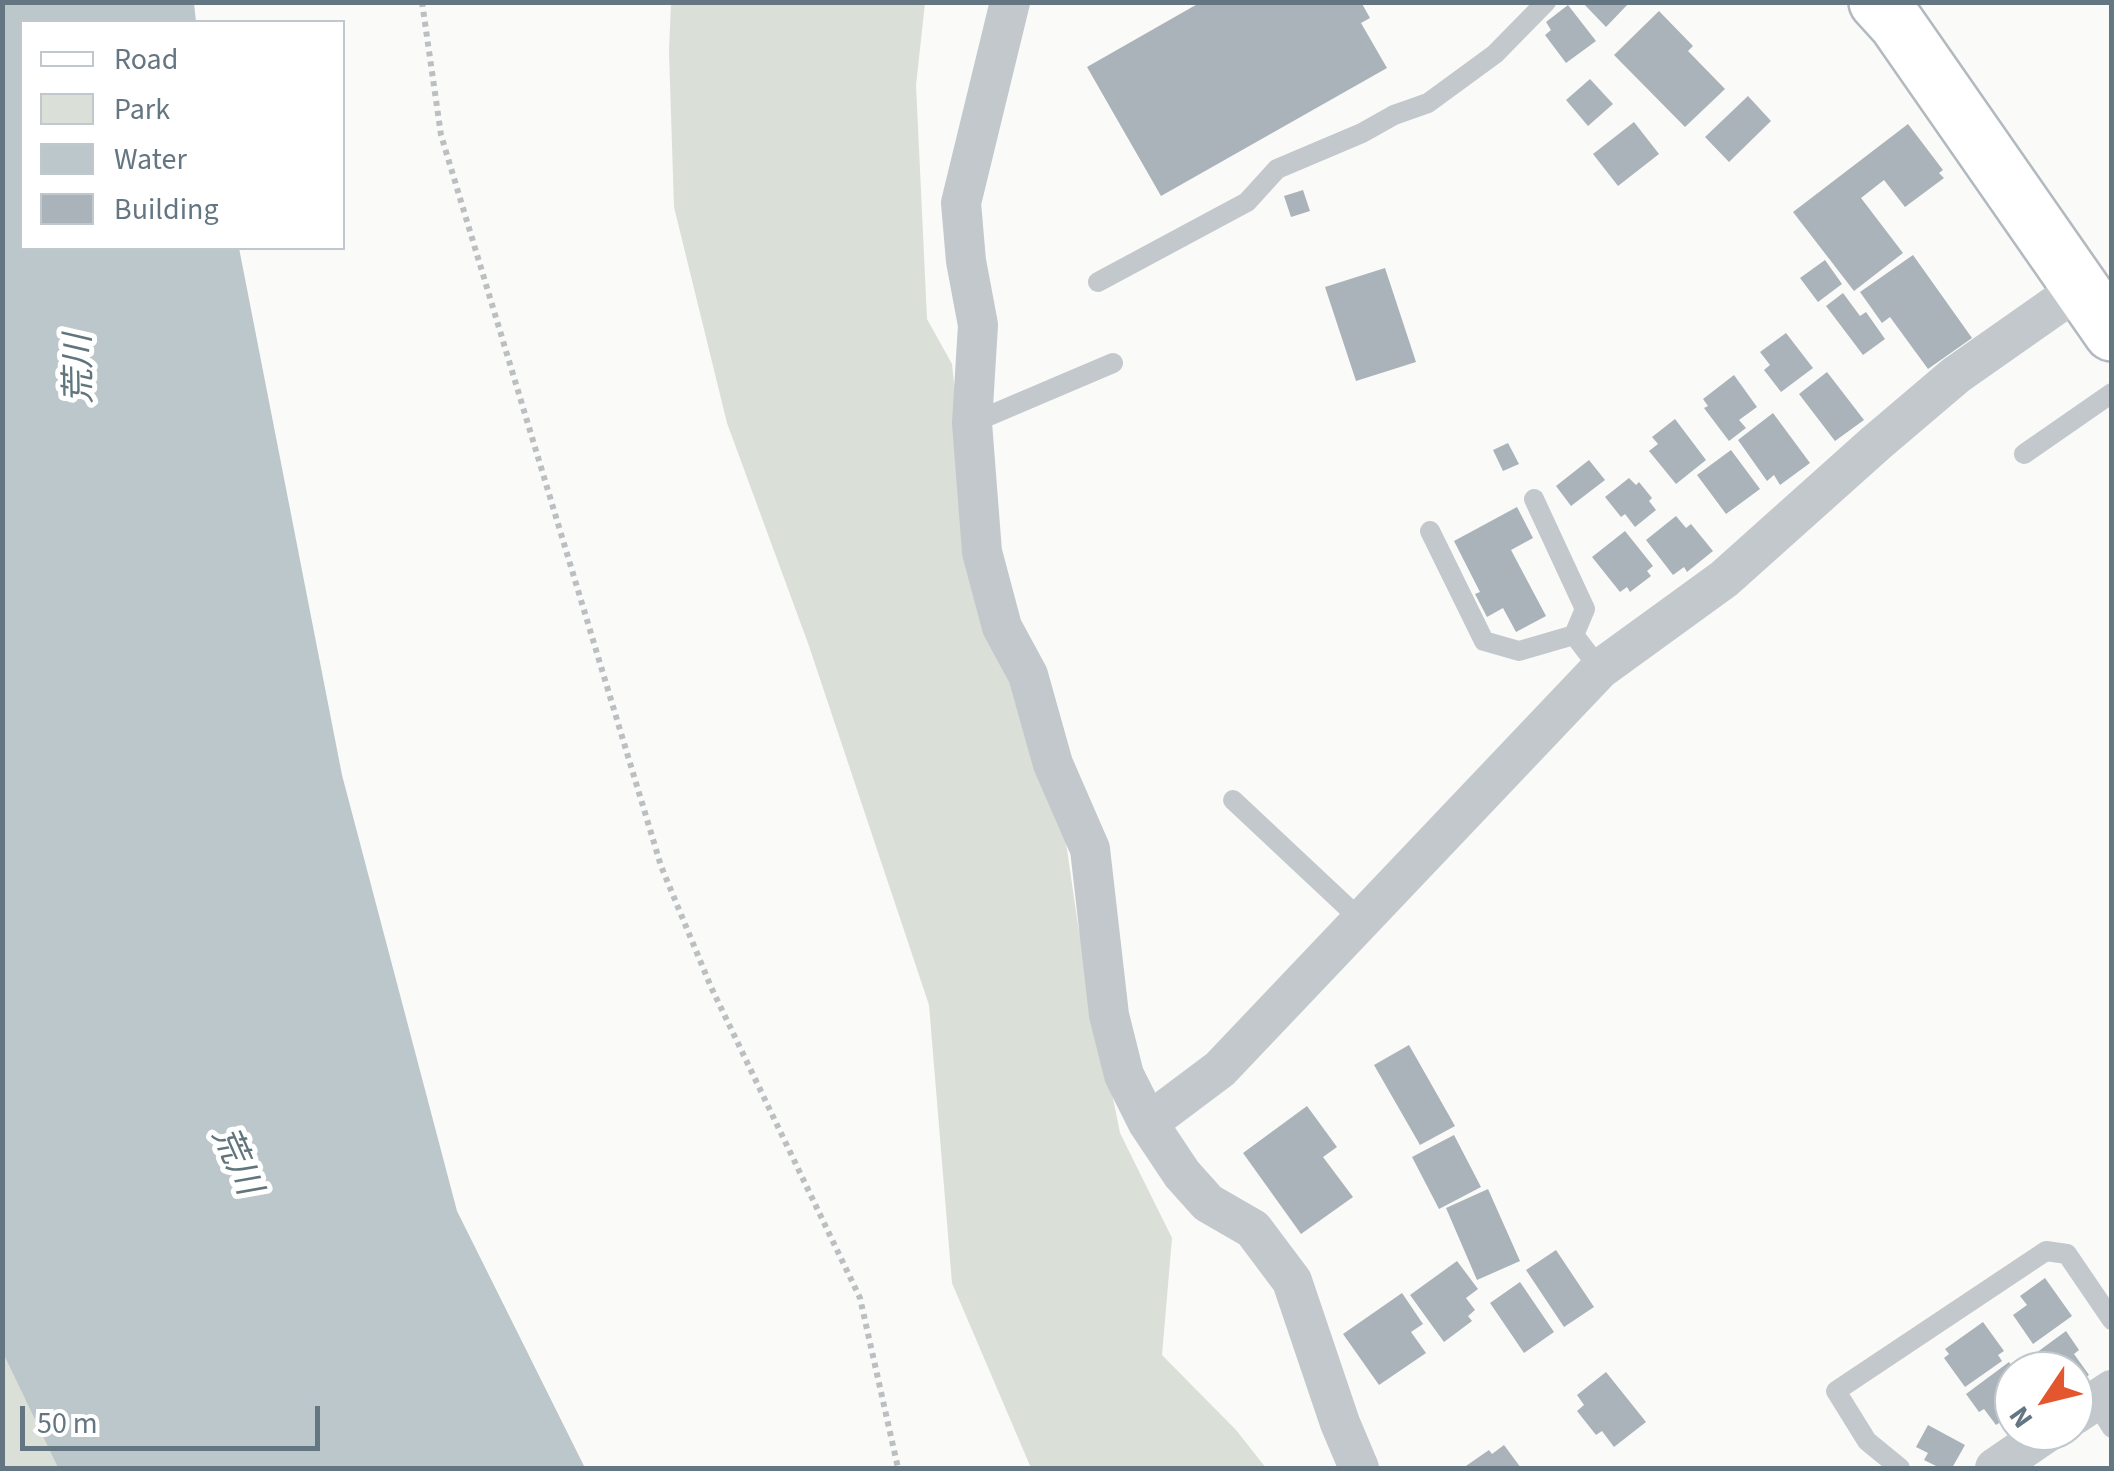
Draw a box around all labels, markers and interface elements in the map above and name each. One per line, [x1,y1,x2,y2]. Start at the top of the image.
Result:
legend [20,20,345,250]
text: Road [114,38,178,81]
text: Park [114,88,170,131]
text: Water [114,138,187,181]
text: Building [114,188,219,231]
water label: 荒川 [60,334,104,404]
water label: 荒川 [201,1121,267,1203]
north arrow [1994,1351,2094,1451]
scale bar [25,1386,325,1448]
text: N [1999,1398,2043,1436]
text: 50 m [37,1402,98,1445]

